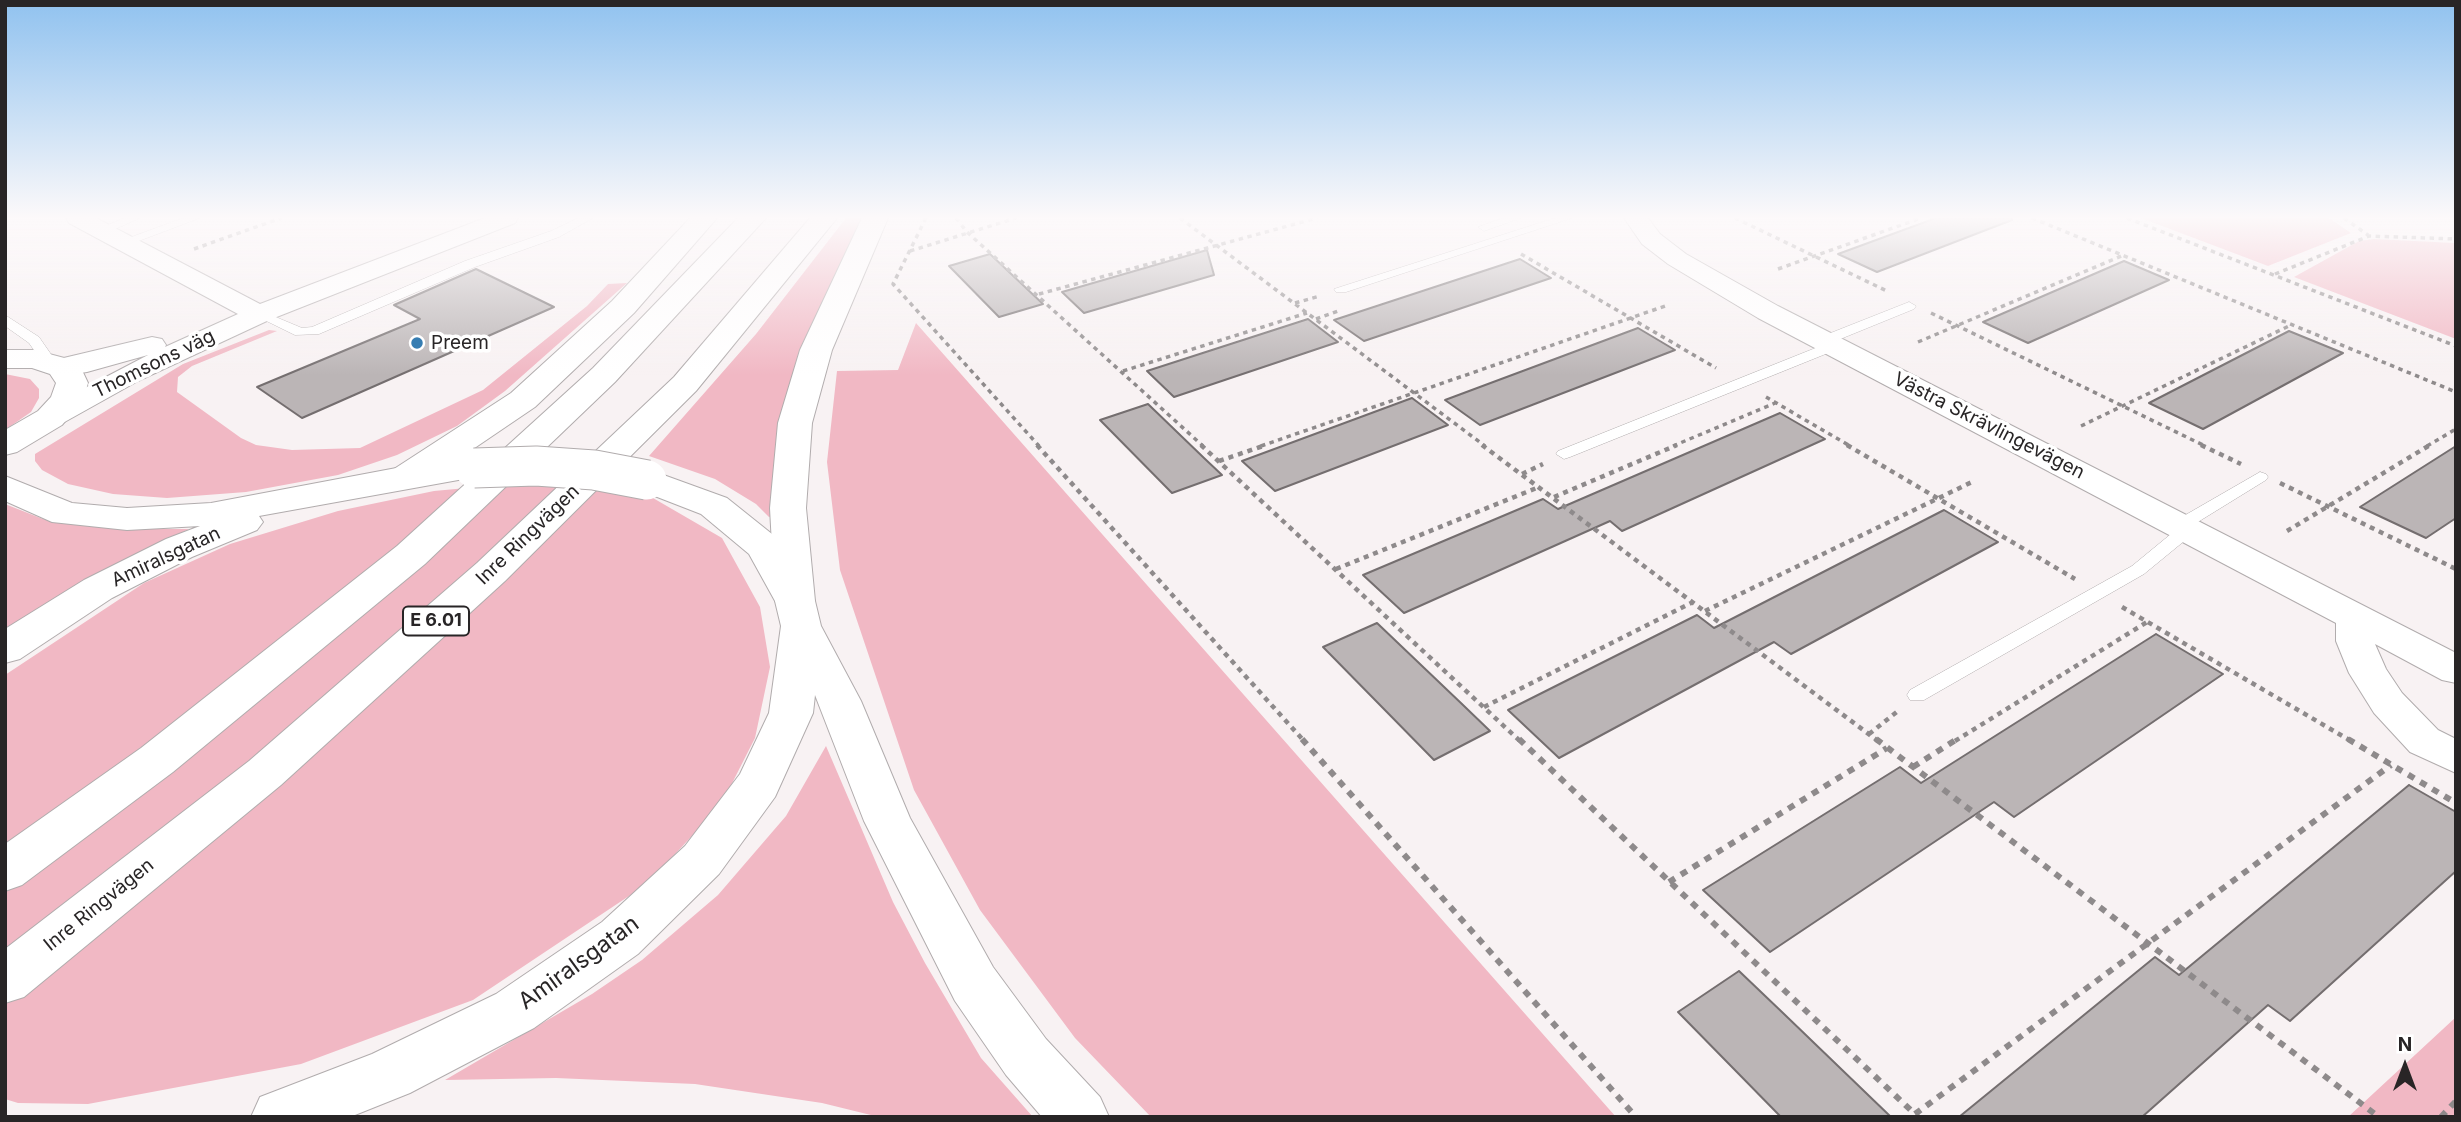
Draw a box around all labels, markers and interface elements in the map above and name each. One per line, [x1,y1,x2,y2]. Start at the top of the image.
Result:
street label: Thomsons väg [89,325,219,403]
place label: Preem [431,332,489,354]
marker: Preem [409,335,425,351]
street label: Västra Skrävlingevägen [1890,368,2088,484]
street label: Inre Ringvägen [472,480,584,590]
street label: Amiralsgatan [108,522,224,592]
road number: E 6.01 [403,606,469,636]
street label: Inre Ringvägen [40,854,158,956]
street label: Amiralsgatan [513,910,645,1016]
north arrow [2370,1031,2440,1101]
text: N [2398,1033,2412,1056]

